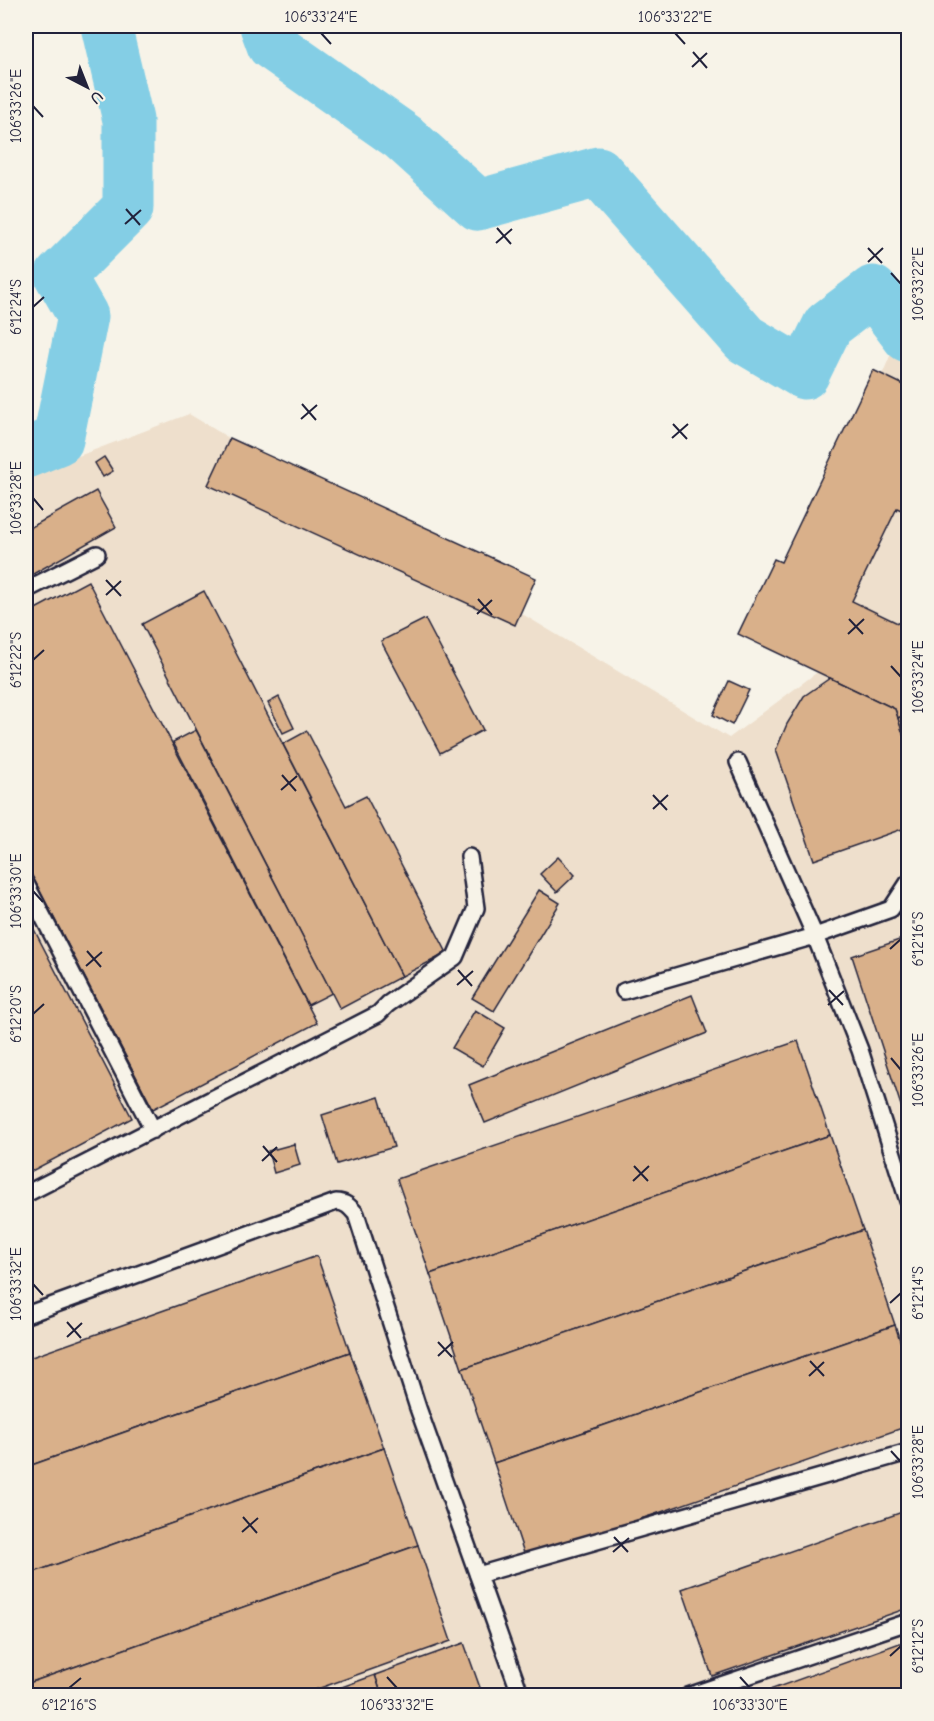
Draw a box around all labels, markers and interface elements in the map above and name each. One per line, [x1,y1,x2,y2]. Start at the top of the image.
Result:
text: 106°33'24"E [284,8,358,26]
text: 106°33'22"E [638,8,712,26]
north arrow [57,57,117,117]
text: 106°33'26"E [7,69,25,143]
text: U [86,87,106,108]
text: 106°33'22"E [909,247,927,321]
text: 6°12'24"S [7,279,25,335]
text: 106°33'28"E [7,461,25,535]
text: 6°12'22"S [7,632,25,688]
text: 106°33'24"E [909,640,927,714]
text: 106°33'30"E [7,854,25,928]
text: 6°12'16"S [909,911,927,967]
text: 6°12'20"S [7,985,25,1043]
text: 106°33'26"E [909,1033,927,1107]
text: 106°33'32"E [7,1247,25,1321]
text: 6°12'14"S [909,1266,927,1320]
text: 106°33'28"E [909,1425,927,1499]
text: 6°12'12"S [909,1619,927,1673]
text: 6°12'16"S [41,1696,97,1714]
text: 106°33'32"E [360,1696,434,1714]
text: 106°33'30"E [713,1696,787,1714]

